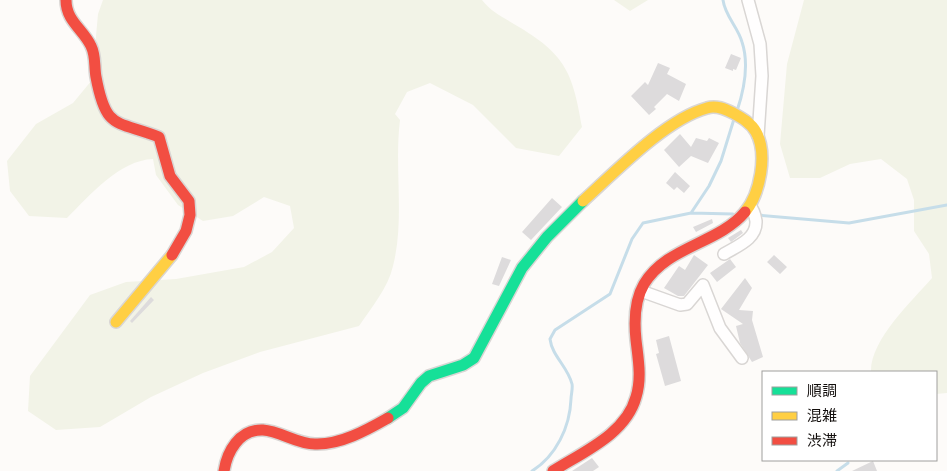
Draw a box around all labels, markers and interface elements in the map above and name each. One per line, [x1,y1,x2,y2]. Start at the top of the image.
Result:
legend [762,371,937,461]
text: 順調 [807,381,837,400]
text: 混雑 [807,406,837,425]
text: 渋滞 [807,431,837,450]

